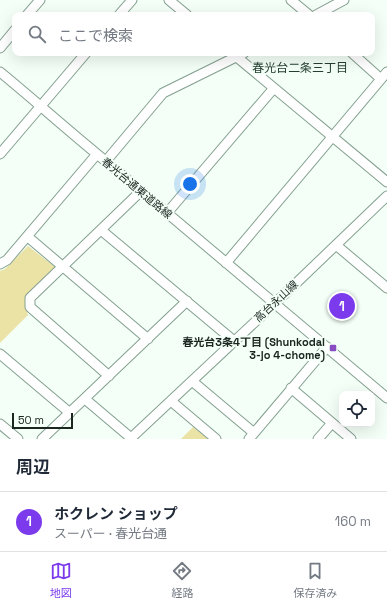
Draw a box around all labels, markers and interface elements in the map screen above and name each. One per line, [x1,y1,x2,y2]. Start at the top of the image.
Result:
search box [12,12,375,56]
icon: search [26,23,48,45]
text: ここで検索 [58,26,133,45]
district label: 春光台二条三丁目 [252,60,348,76]
street label: 春光台通東道路線 [99,154,175,222]
your location [180,174,200,194]
street label: 高台永山線 [251,277,301,325]
pin: 1 [329,291,355,321]
place label: 春光台3条4丁目 (Shunkodai 3-jo 4-chome) [182,335,325,363]
marker: 春光台3条4丁目 (Shunkodai 3-jo 4-chome) [328,343,338,353]
map controls [339,391,375,427]
button: locate [339,391,375,427]
scale bar [12,411,73,430]
text: 50 m [18,413,44,427]
text: 周辺 [16,456,50,478]
text: ホクレン ショップ [54,504,178,523]
text: 1 [26,513,32,530]
text: 160 m [335,513,371,530]
text: スーパー · 春光台通 [54,525,167,542]
tab: 地図 [50,560,72,600]
tab: 経路 [171,560,193,600]
tab: 保存済み [293,560,337,600]

